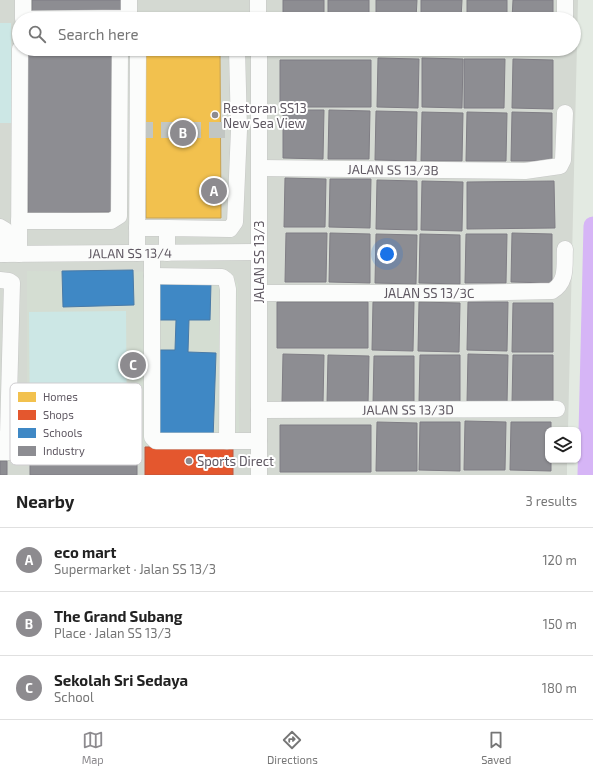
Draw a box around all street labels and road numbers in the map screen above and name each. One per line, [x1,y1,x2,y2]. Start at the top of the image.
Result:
street label: JALAN SS 13/3B [347,161,439,178]
street label: JALAN SS 13/3 [251,220,267,304]
street label: JALAN SS 13/4 [88,245,172,261]
street label: JALAN SS 13/3C [384,285,475,301]
street label: JALAN SS 13/3D [362,401,454,418]

